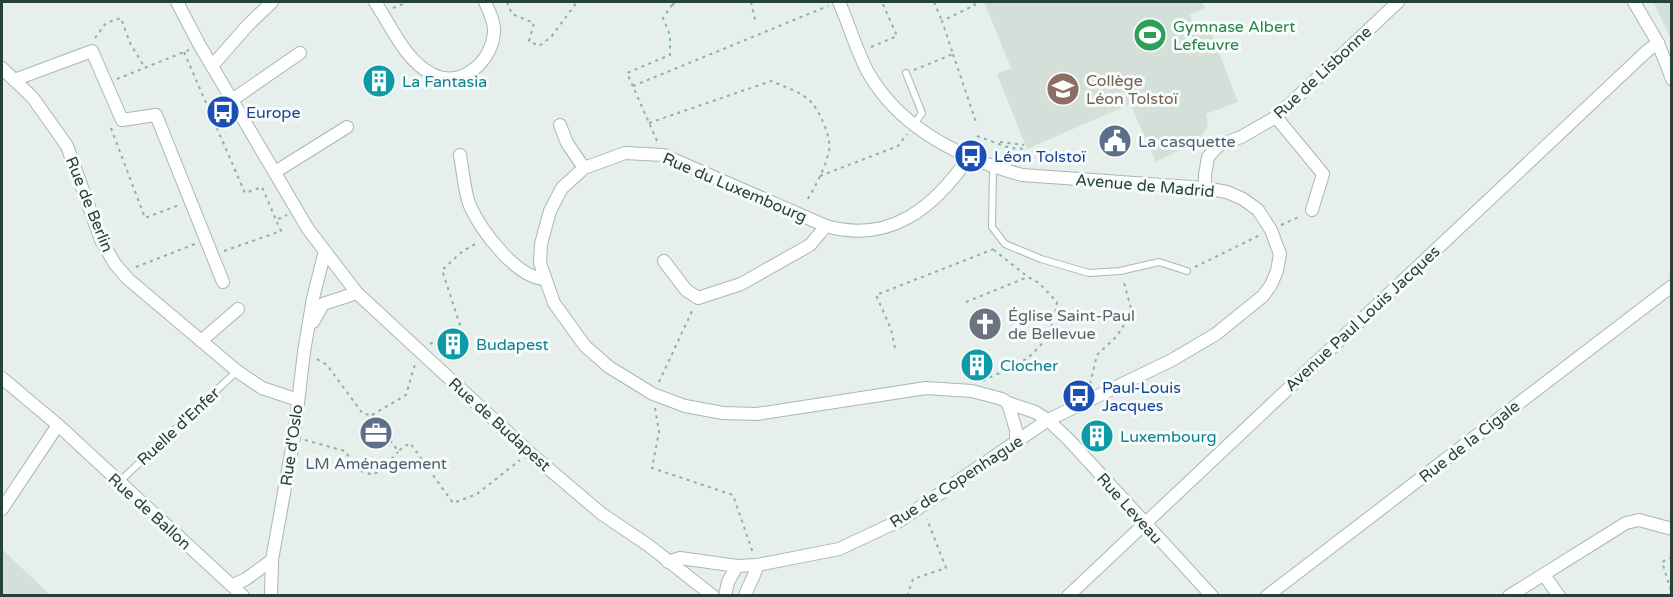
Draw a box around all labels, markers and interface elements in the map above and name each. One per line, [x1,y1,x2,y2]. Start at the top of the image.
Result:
sports icon: Gymnase Albert Lefeuvre [1132,17,1168,53]
place label: Gymnase Albert Lefeuvre [1173,17,1295,55]
street label: Rue de Lisbonne [1269,22,1376,123]
building icon: La Fantasia [361,63,397,99]
school or university icon: Collège Léon Tolstoï [1045,71,1081,107]
place label: Collège Léon Tolstoï [1086,71,1179,109]
place label: La Fantasia [402,72,487,92]
bus stop icon: Europe [205,94,241,130]
place label: Europe [246,103,301,123]
public building icon: La casquette [1097,123,1133,159]
place label: La casquette [1138,132,1236,152]
bus stop icon: Léon Tolstoï [953,138,989,174]
place label: Léon Tolstoï [994,147,1087,167]
street label: Rue du Luxembourg [659,148,810,227]
street label: Rue de Berlin [61,154,117,255]
street label: Avenue de Madrid [1075,170,1215,202]
street label: Avenue Paul Louis Jacques [1281,242,1444,396]
church icon: Église Saint-Paul de Bellevue [967,306,1003,342]
place label: Église Saint-Paul de Bellevue [1008,306,1135,344]
building icon: Budapest [435,326,471,362]
place label: Budapest [476,335,549,355]
building icon: Clocher [959,347,995,383]
place label: Clocher [1000,356,1059,376]
street label: Rue de Budapest [444,374,554,476]
bus stop icon: Paul-Louis Jacques [1061,378,1097,414]
place label: Paul-Louis Jacques [1102,378,1181,416]
street label: Ruelle d'Enfer [133,383,225,470]
street label: Rue de la Cigale [1415,396,1524,487]
street label: Rue d'Oslo [276,403,308,487]
office icon: LM Aménagement [358,415,394,451]
building icon: Luxembourg [1079,418,1115,454]
place label: Luxembourg [1120,427,1217,447]
street label: Rue de Copenhague [886,431,1027,532]
place label: LM Aménagement [305,454,447,474]
street label: Rue de Ballon [104,469,195,554]
street label: Rue Leveau [1092,469,1166,548]

